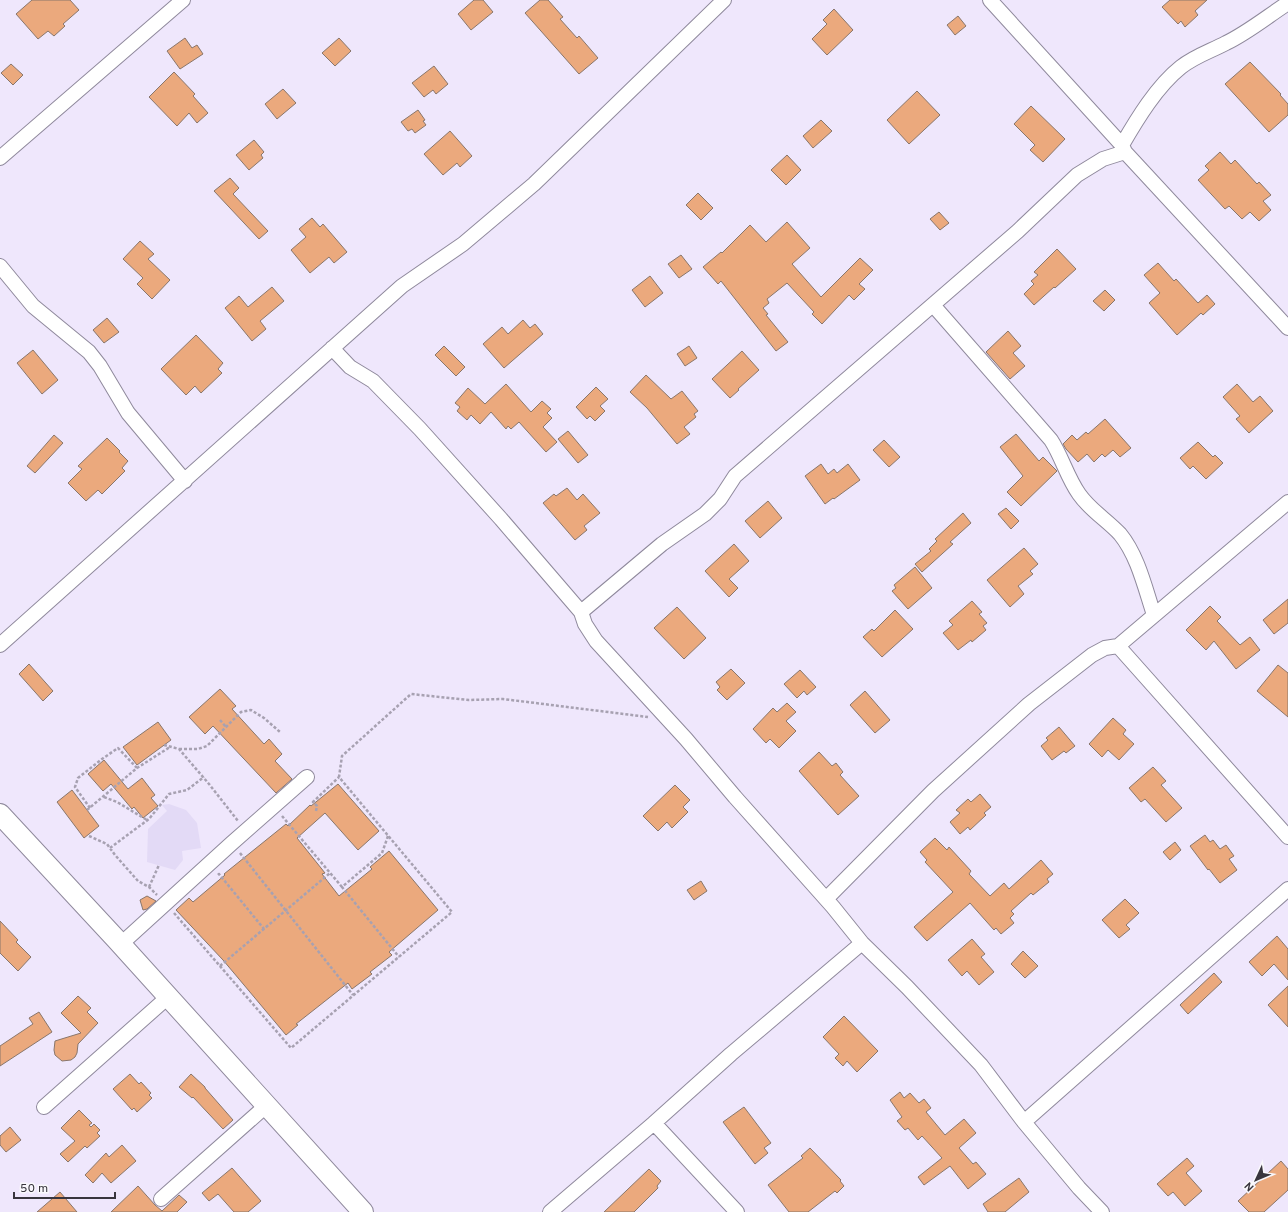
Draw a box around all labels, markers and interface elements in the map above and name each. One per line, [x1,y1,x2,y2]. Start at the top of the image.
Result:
north arrow [1236,1160,1276,1200]
scale bar [14,1174,115,1200]
text: N [1242,1179,1257,1194]
text: 50 m [20,1181,48,1197]

